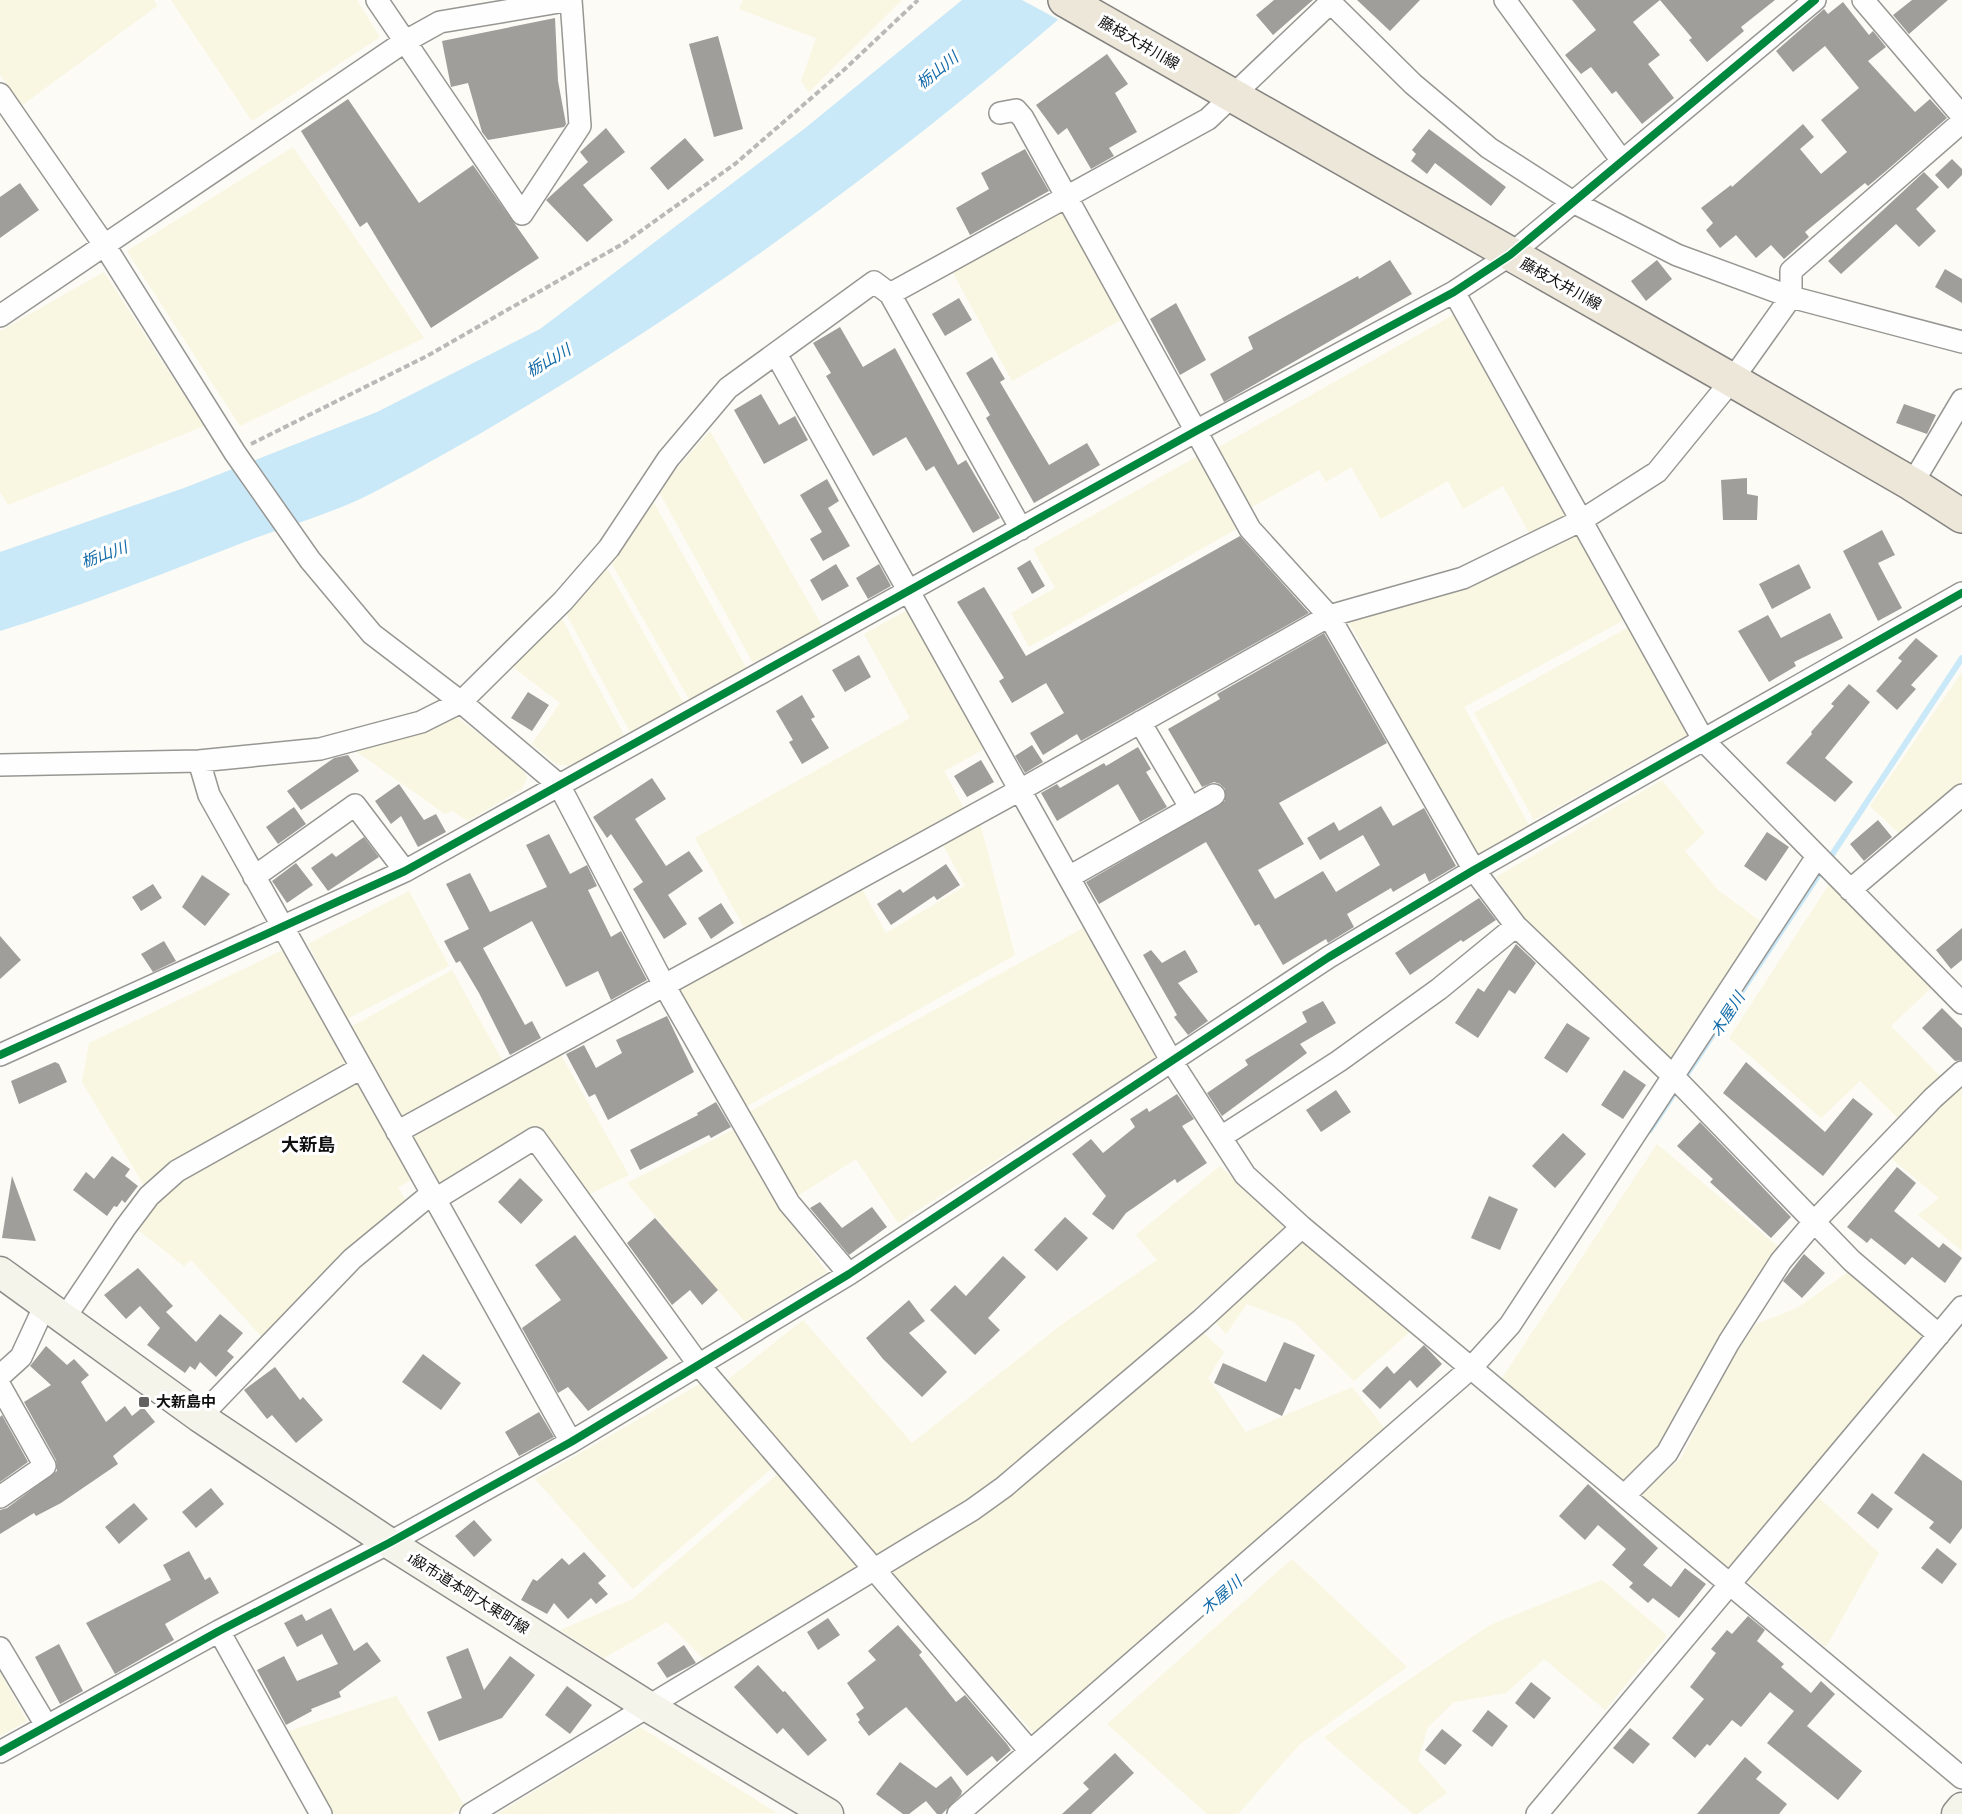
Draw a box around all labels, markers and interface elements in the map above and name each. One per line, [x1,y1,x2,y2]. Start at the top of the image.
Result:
street label: 藤枝大井川線 [1096,11,1183,73]
water label: 栃山川 [911,45,963,93]
street label: 藤枝大井川線 [1517,253,1606,314]
water label: 栃山川 [522,337,576,381]
water label: 栃山川 [78,535,132,572]
water label: 木屋川 [1705,986,1750,1040]
district label: 大新島 [281,1132,335,1156]
place label: 大新島中 [156,1391,216,1411]
marker: 大新島中 [137,1395,151,1409]
street label: 1級市道本町大東町線 [404,1546,533,1638]
water label: 木屋川 [1196,1570,1247,1618]

